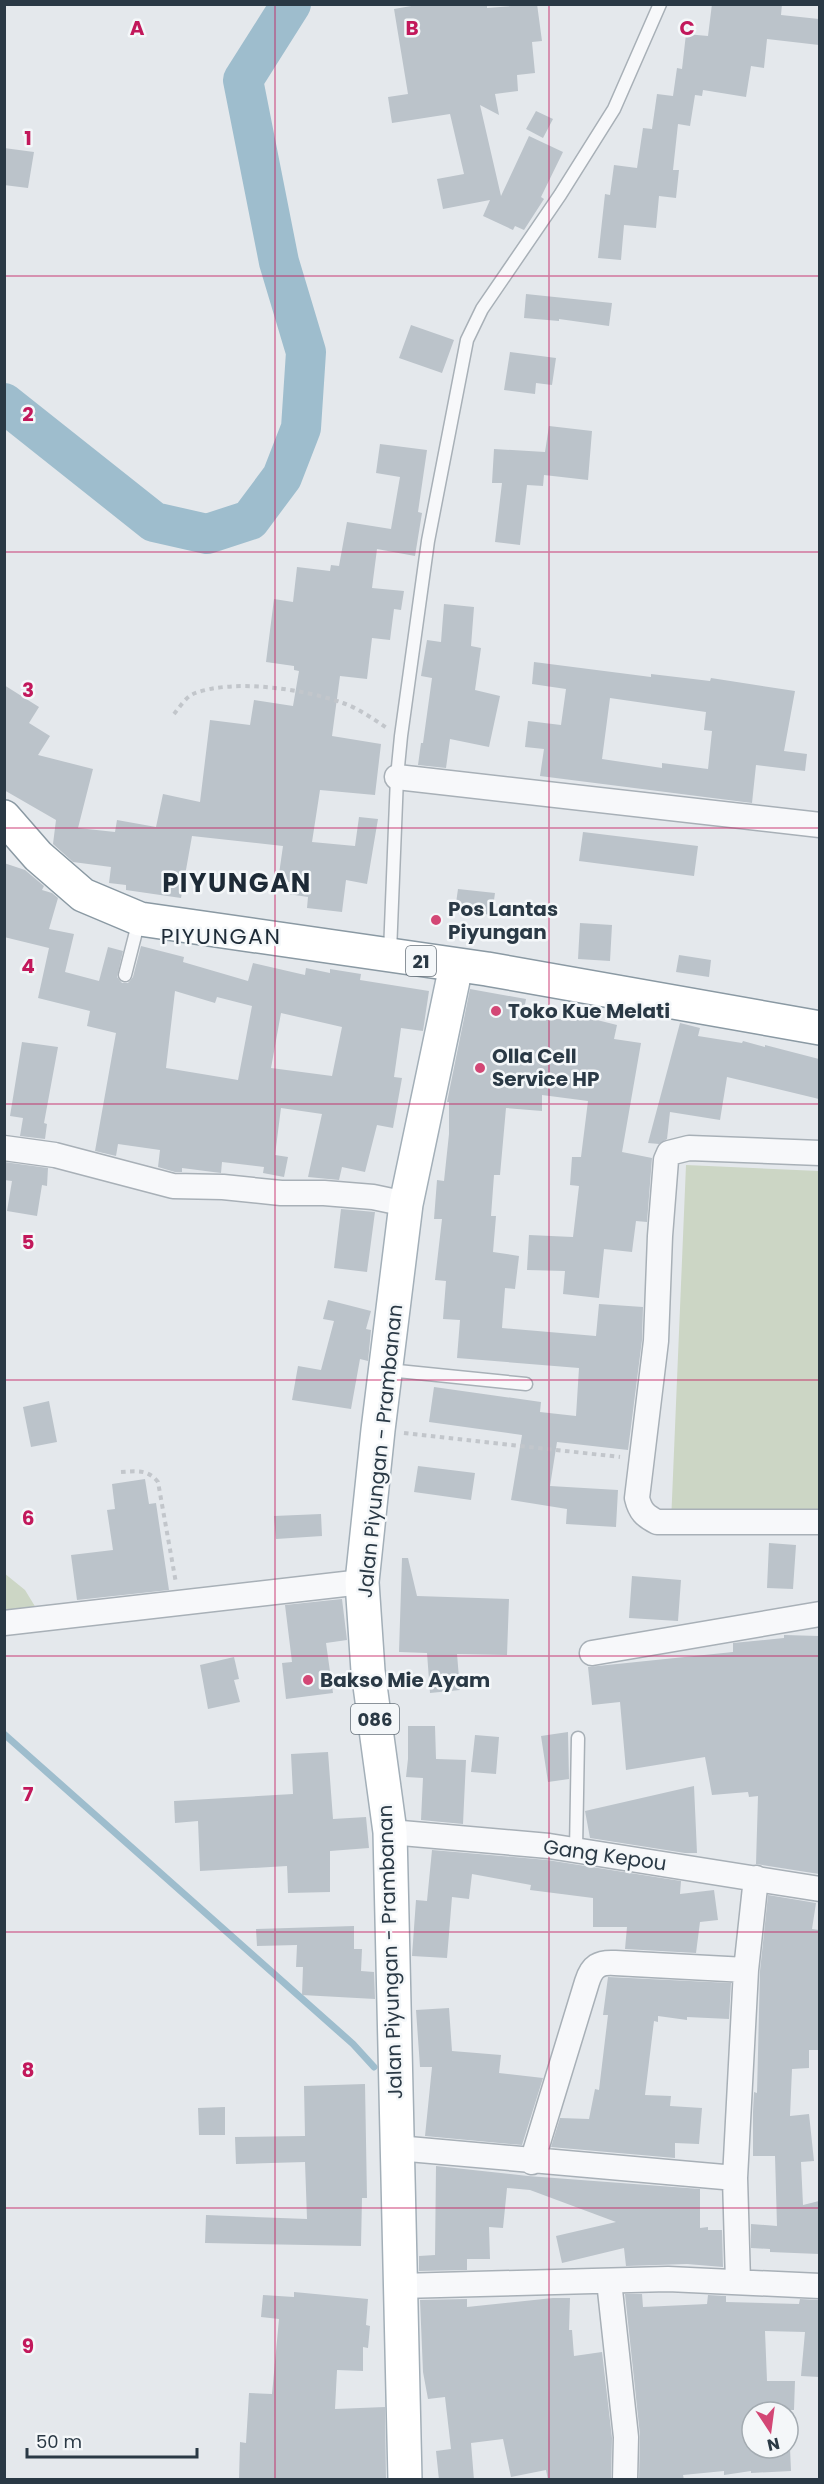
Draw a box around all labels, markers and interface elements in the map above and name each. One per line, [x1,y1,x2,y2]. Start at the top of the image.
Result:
text: A [130,14,145,42]
text: B [405,14,419,42]
text: C [679,14,695,42]
text: 1 [24,124,32,152]
text: 2 [22,400,34,428]
text: 3 [22,676,34,704]
district label: PIYUNGAN [162,865,312,901]
place label: Pos Lantas Piyungan [448,895,558,946]
marker: Pos Lantas Piyungan [429,913,443,927]
district label: PIYUNGAN [161,921,281,952]
road number: 21 [406,946,436,976]
text: 4 [21,952,35,980]
place label: Toko Kue Melati [508,997,670,1025]
marker: Toko Kue Melati [489,1004,503,1018]
place label: Olla Cell Service HP [492,1042,599,1093]
marker: Olla Cell Service HP [473,1061,487,1075]
text: 5 [22,1228,35,1256]
street label: Jalan Piyungan - Prambanan [351,1303,409,1599]
text: 6 [22,1504,34,1532]
place label: Bakso Mie Ayam [320,1666,490,1694]
marker: Bakso Mie Ayam [301,1673,315,1687]
road number: 086 [351,1704,399,1734]
text: 7 [23,1780,34,1808]
street label: Jalan Piyungan - Prambanan [371,1804,409,2100]
street label: Gang Kepou [542,1832,668,1878]
text: 8 [22,2056,34,2084]
text: 9 [22,2332,34,2360]
north arrow [740,2400,800,2460]
scale bar [27,2421,196,2459]
text: 50 m [36,2429,82,2454]
text: N [765,2432,782,2457]

